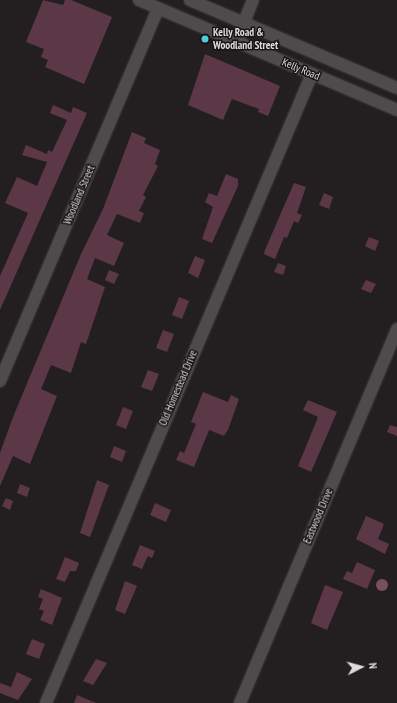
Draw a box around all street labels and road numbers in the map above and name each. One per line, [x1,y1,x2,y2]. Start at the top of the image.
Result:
street label: Kelly Road [280,55,322,83]
street label: Woodland Street [61,163,97,227]
street label: Old Homestead Drive [156,348,200,428]
street label: Eastwood Drive [300,486,336,546]

